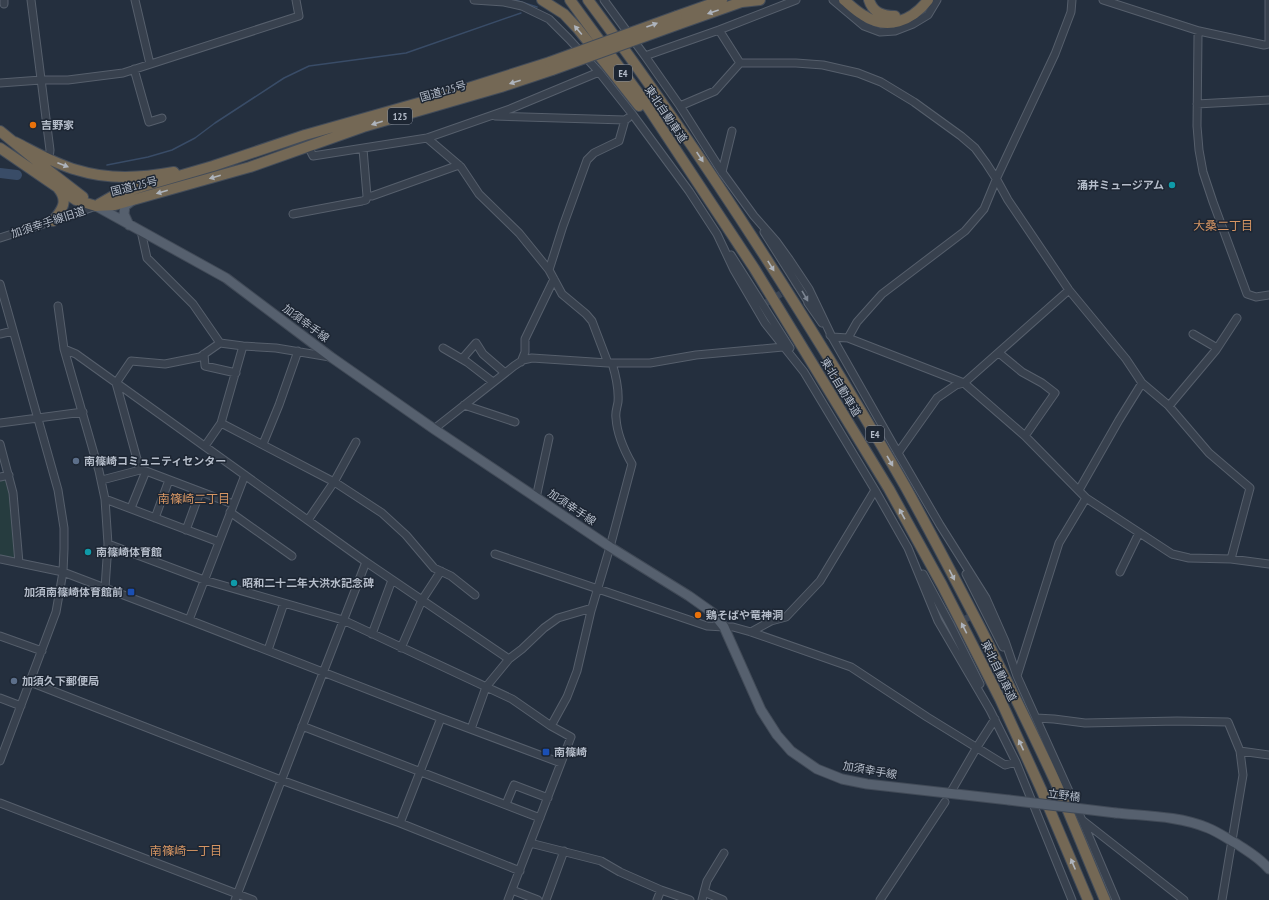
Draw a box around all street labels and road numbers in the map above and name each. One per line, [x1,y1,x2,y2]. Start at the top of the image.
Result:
road number: E4 [614,65,632,81]
street label: 国道125号 [418,78,468,104]
street label: 東北自動車道 [642,83,690,145]
road number: 125 [388,108,412,124]
street label: 国道125号 [109,173,159,199]
street label: 加須幸手線旧道 [9,203,87,241]
street label: 加須幸手線 [280,301,332,345]
street label: 東北自動車道 [818,355,864,419]
road number: E4 [866,426,884,442]
street label: 加須幸手線 [545,486,599,528]
street label: 東北自動車道 [978,638,1020,704]
street label: 加須幸手線 [842,758,898,782]
street label: 立野橋 [1047,786,1081,804]

